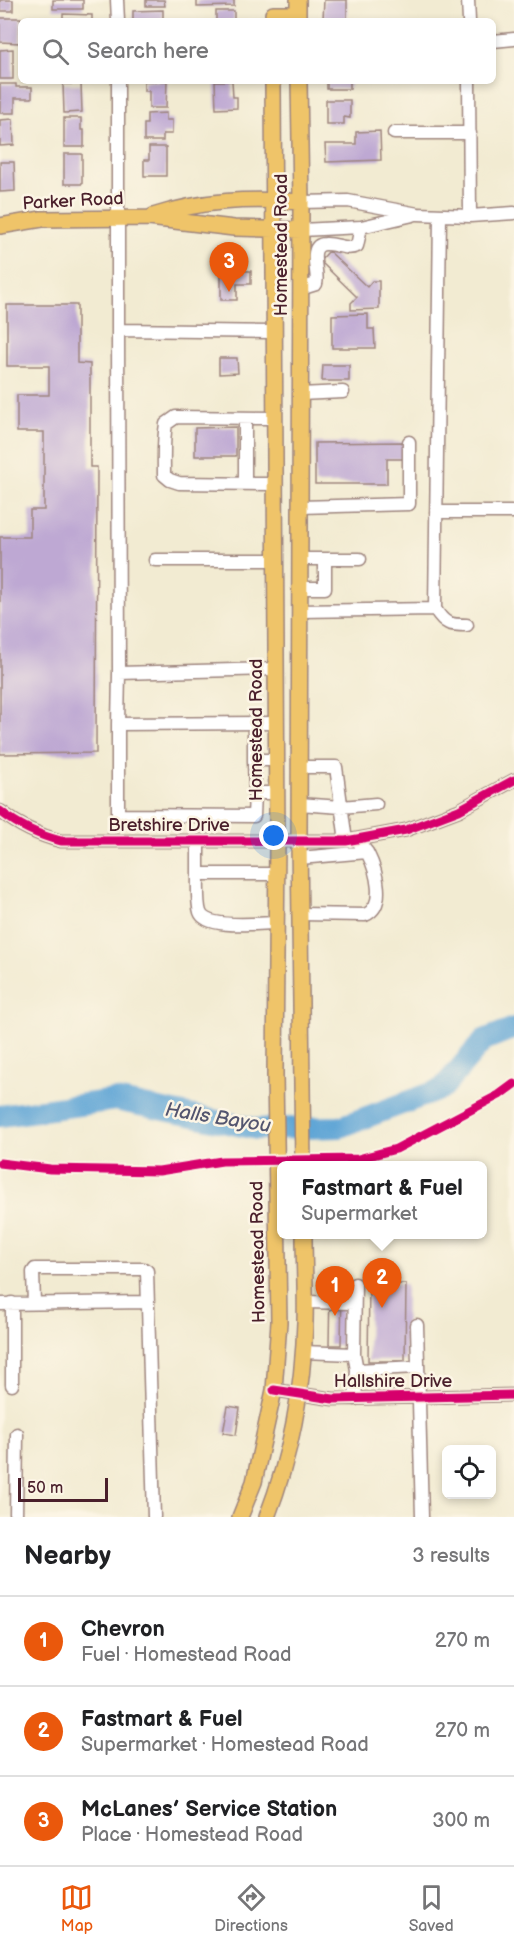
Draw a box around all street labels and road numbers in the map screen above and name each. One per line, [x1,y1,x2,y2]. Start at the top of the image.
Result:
street label: Homestead Road [271,174,292,316]
street label: Parker Road [22,188,124,214]
street label: Homestead Road [246,659,267,801]
street label: Bretshire Drive [108,815,230,836]
street label: Homestead Road [246,1181,270,1323]
street label: Hallshire Drive [334,1371,453,1392]

